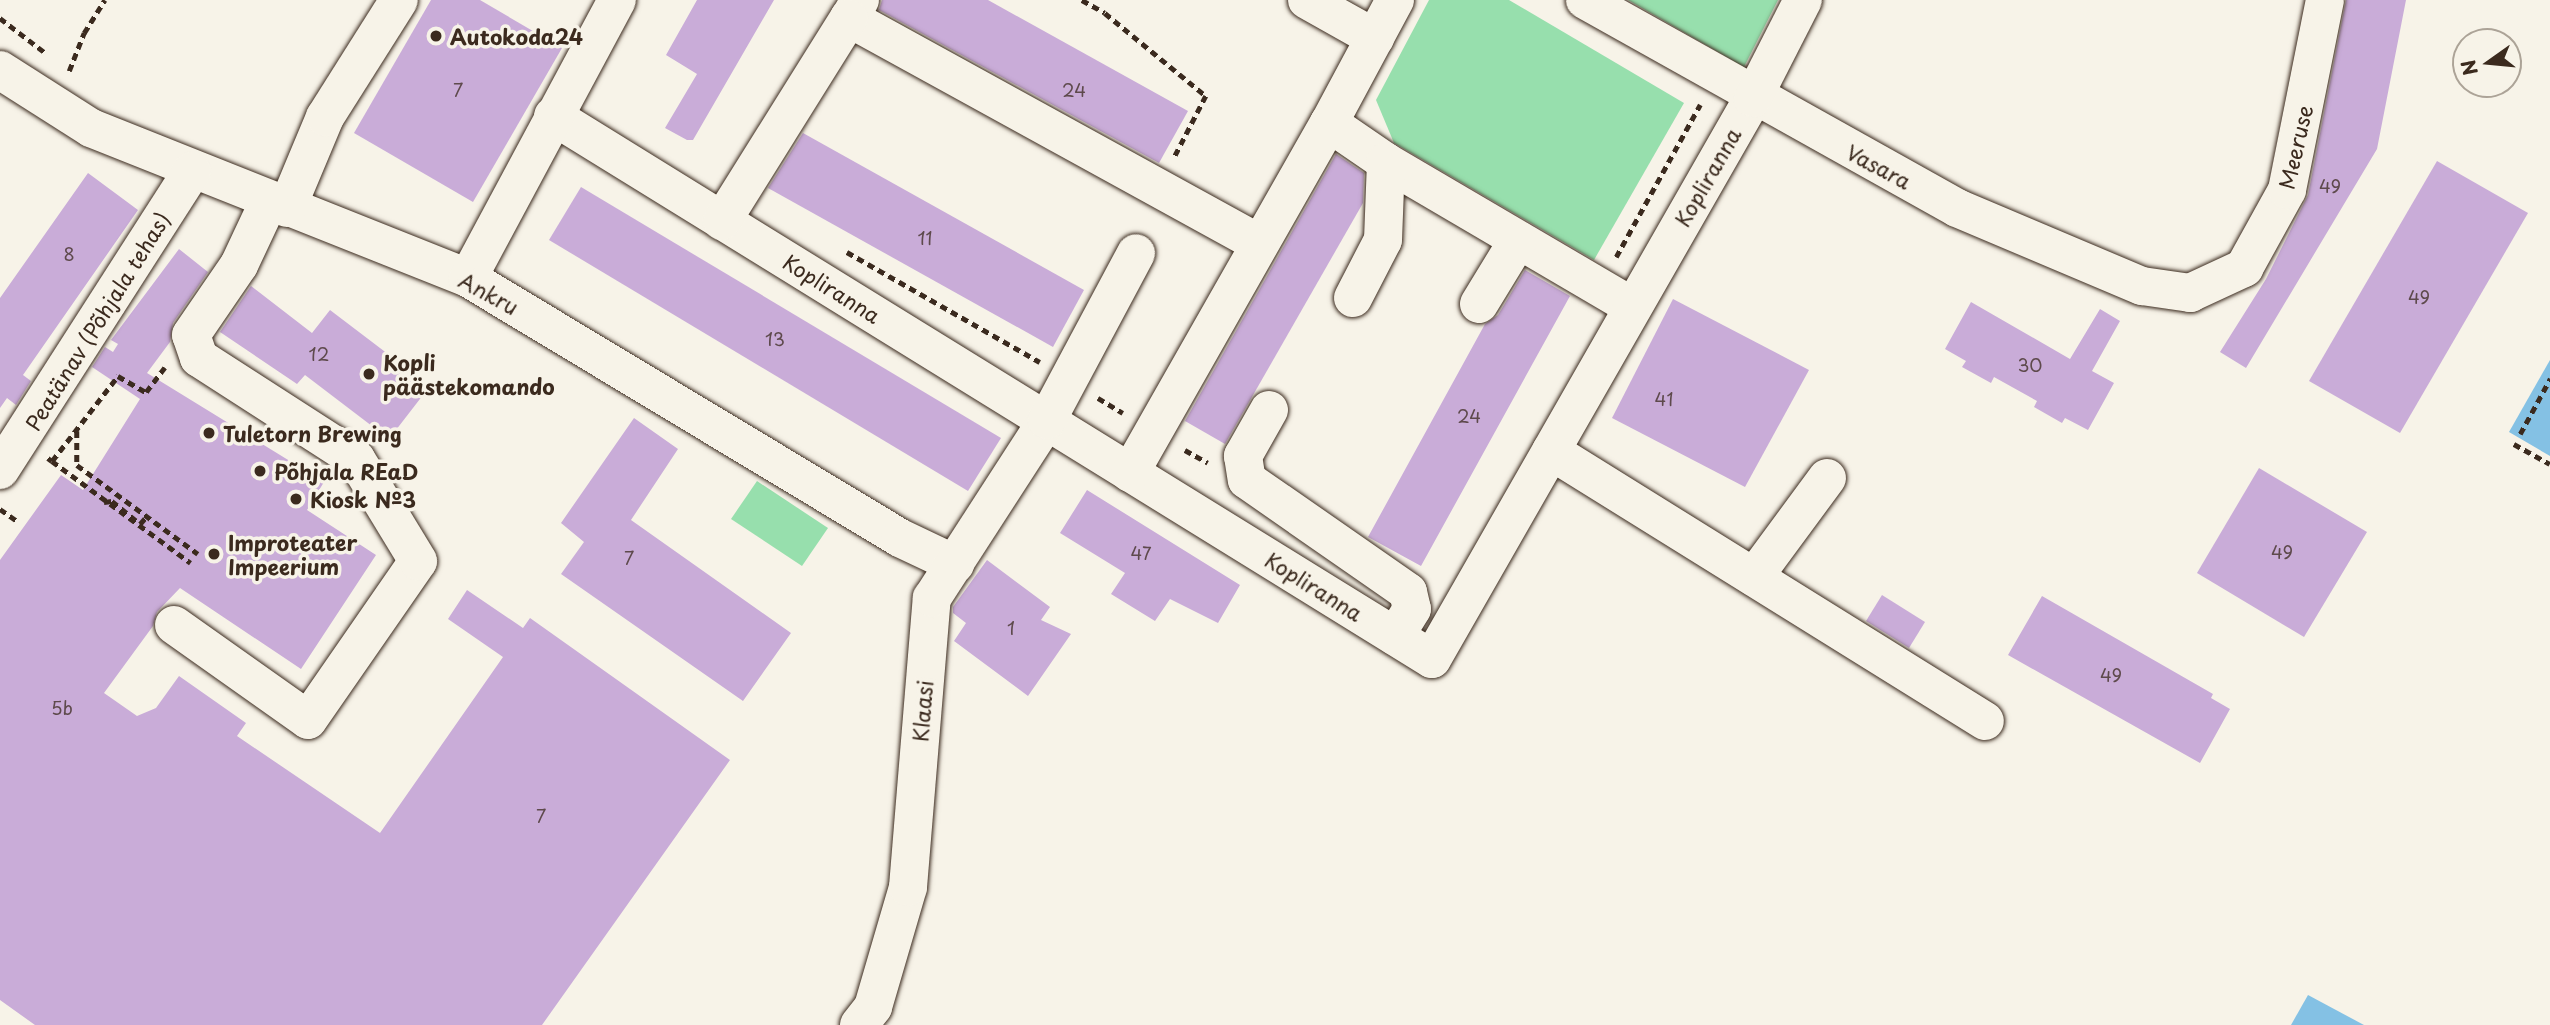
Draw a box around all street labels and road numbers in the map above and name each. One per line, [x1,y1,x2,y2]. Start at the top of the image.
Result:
street label: Meeruse [2273,103,2317,191]
street label: Kopliranna [1669,123,1745,231]
street label: Vasara [1842,139,1916,193]
street label: Peatänav (Põhjala tehas) [19,207,175,435]
street label: Kopliranna [779,248,885,328]
street label: Ankru [455,267,523,319]
street label: Kopliranna [1261,546,1367,626]
street label: Klaasi [907,679,937,743]

